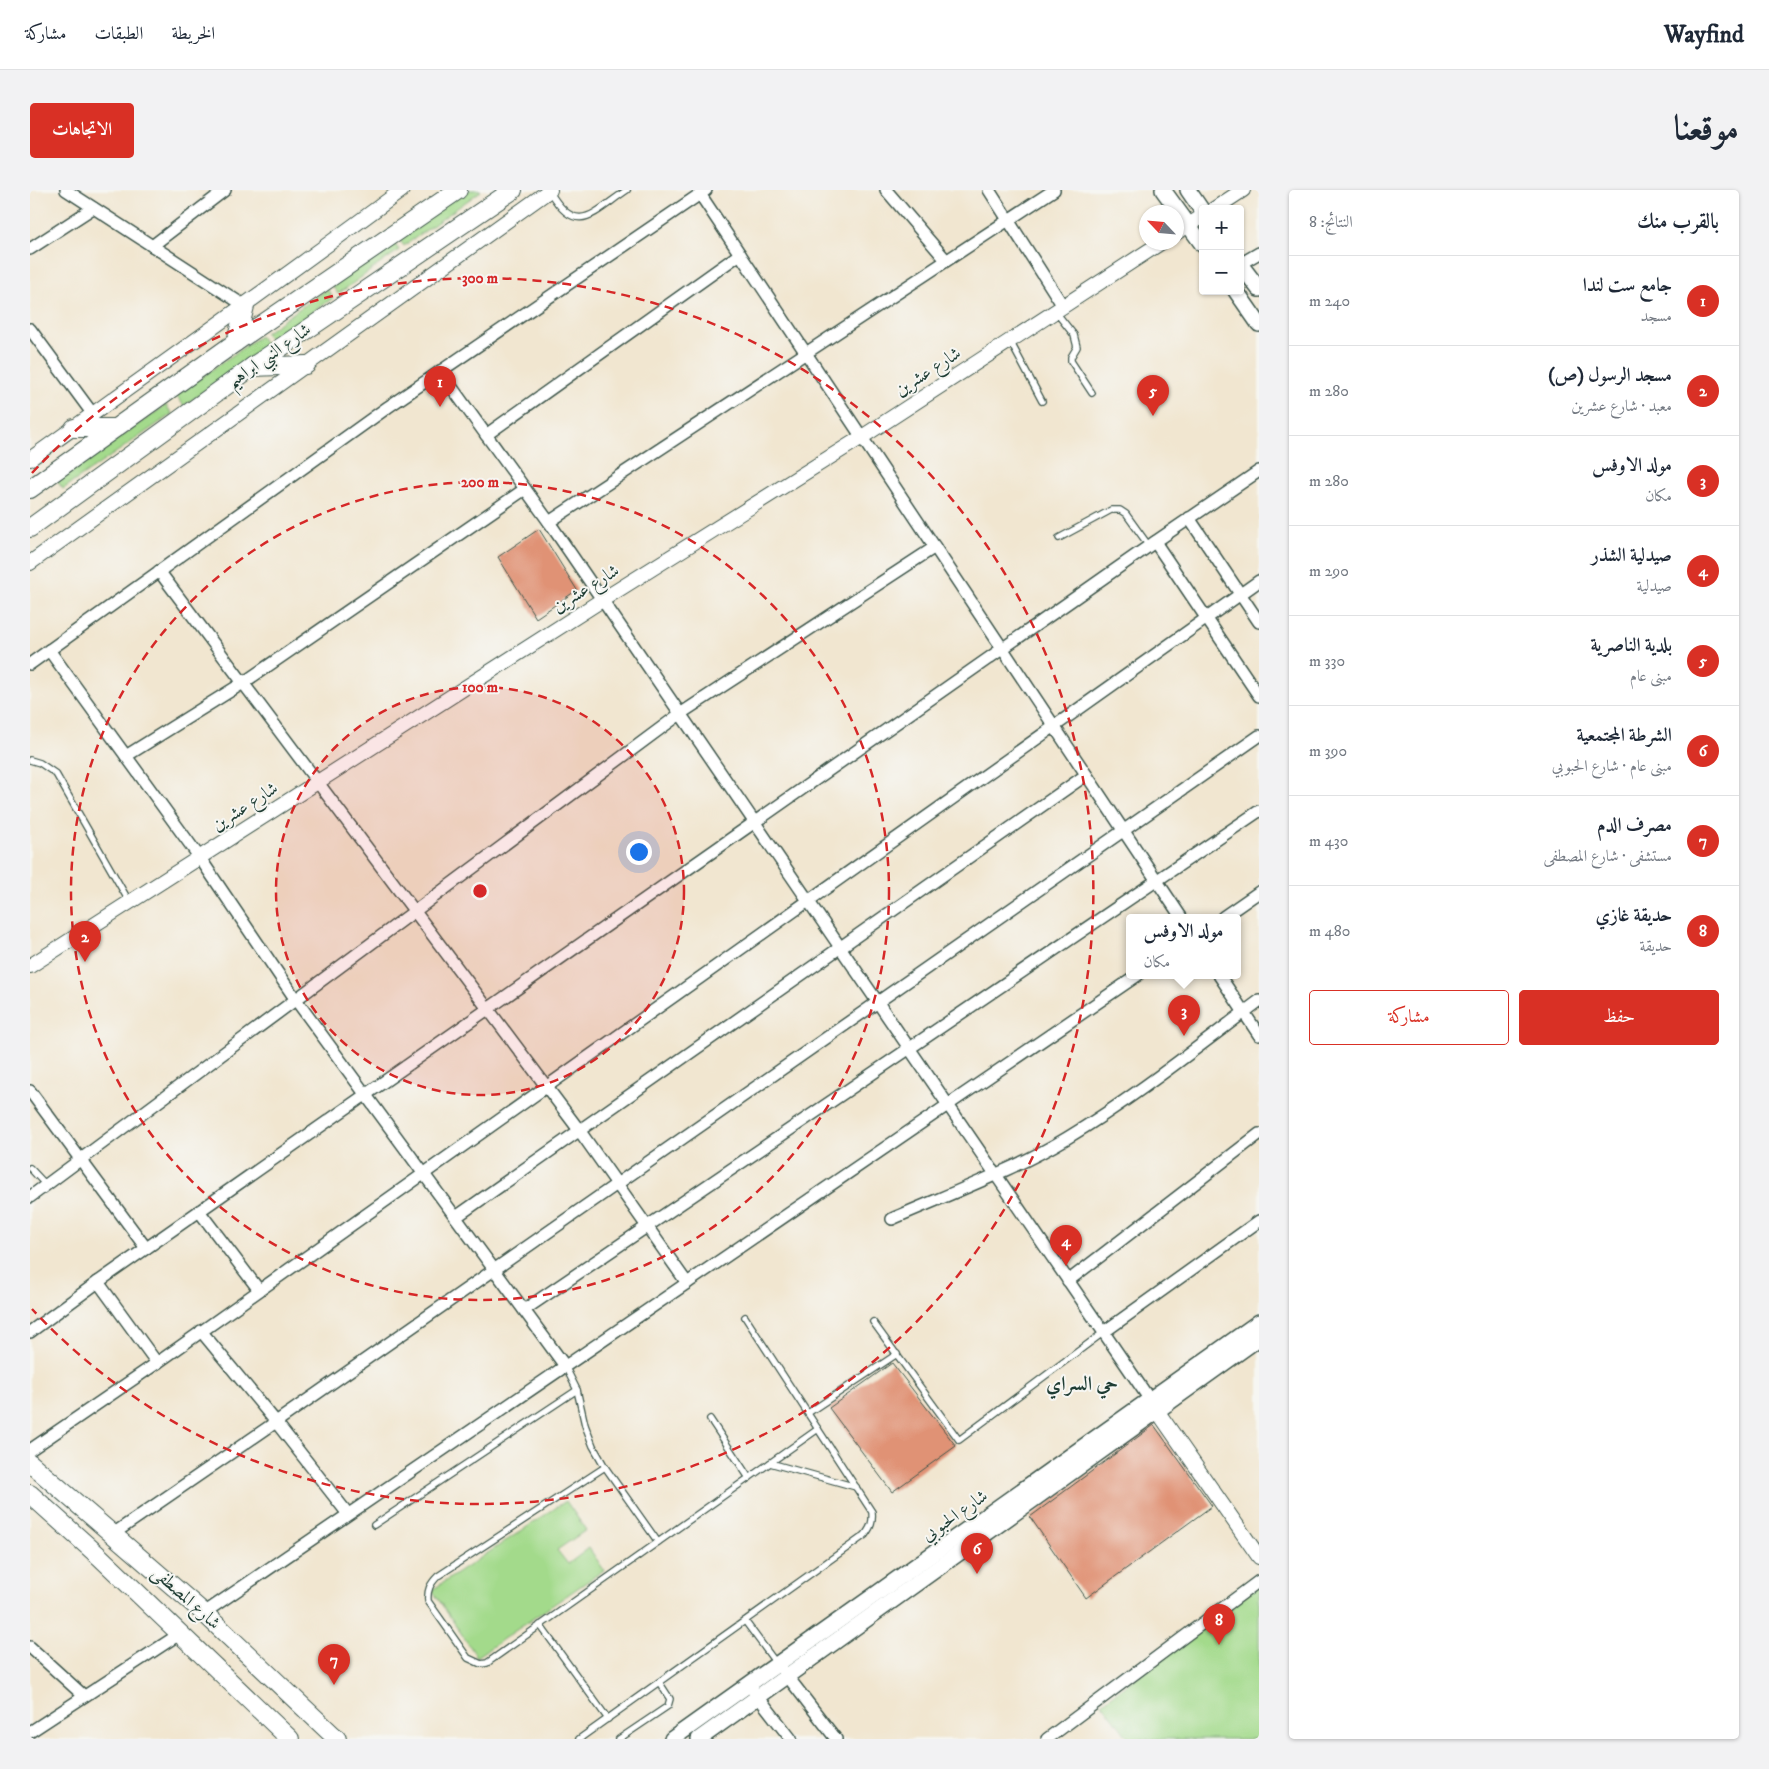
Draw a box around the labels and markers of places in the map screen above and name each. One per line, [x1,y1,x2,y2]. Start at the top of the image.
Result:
pin: 1 [424,366,456,407]
pin: 5 [1137,375,1169,416]
centre of rings [471,882,489,900]
pin: 2 [69,921,101,962]
pin: 3 [1168,995,1200,1036]
pin: 4 [1050,1225,1082,1266]
pin: 6 [961,1533,993,1574]
pin: 8 [1203,1604,1235,1645]
pin: 7 [318,1644,350,1685]

